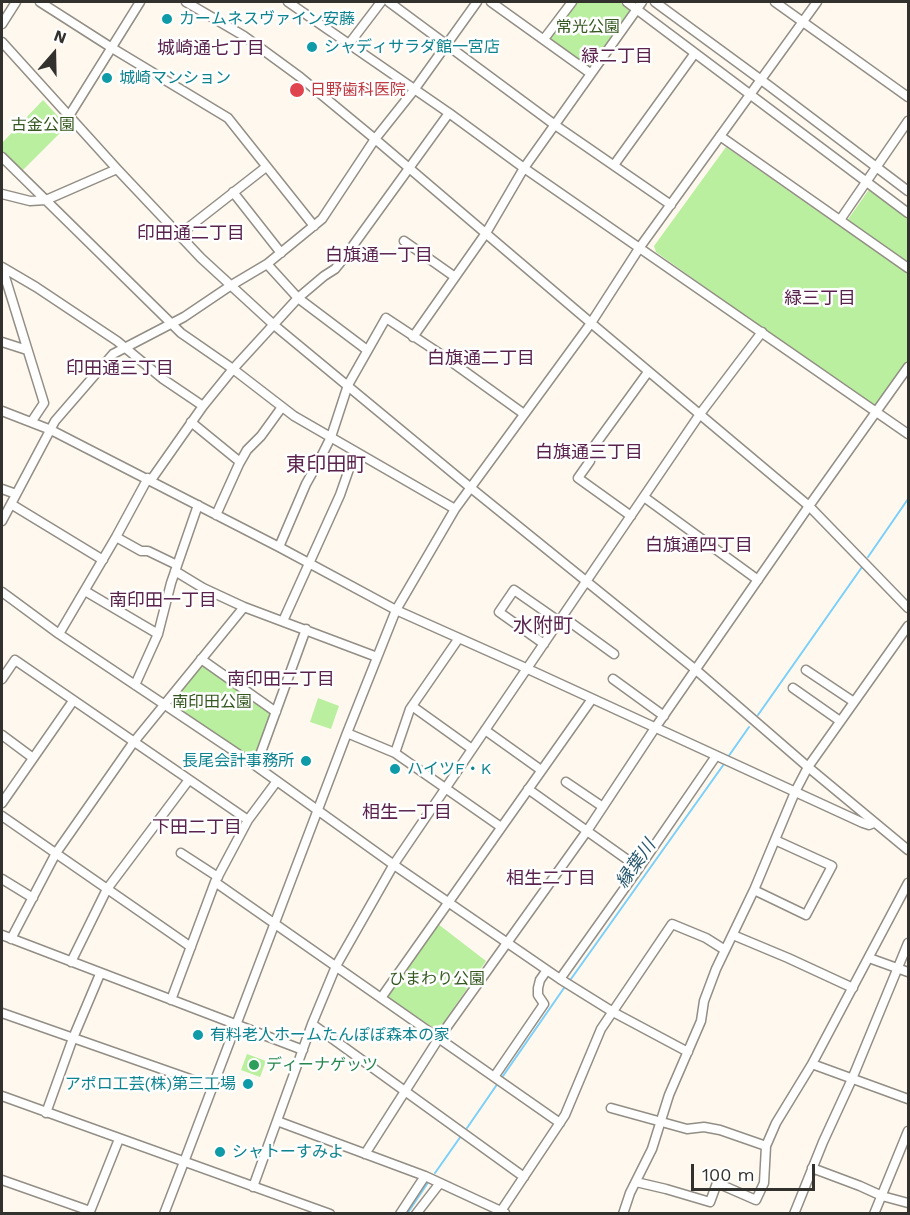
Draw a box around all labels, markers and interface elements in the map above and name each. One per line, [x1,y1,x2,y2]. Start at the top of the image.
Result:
place label: カームネスヴァイン安藤 [179,9,355,29]
marker: カームネスヴァイン安藤 [160,12,174,26]
park label: 常光公園 [556,17,620,37]
north arrow [24,24,84,84]
text: N [51,26,69,48]
place label: シャディサラダ館一宮店 [324,37,500,57]
district label: 城崎通七丁目 [157,38,265,60]
marker: シャディサラダ館一宮店 [305,40,319,54]
district label: 緑二丁目 [581,46,653,68]
place label: 城崎マンション [119,68,231,88]
marker: 城崎マンション [100,71,114,85]
place label: 日野歯科医院 [310,80,406,100]
marker: 日野歯科医院 [288,81,306,99]
park label: 古金公園 [11,115,75,135]
district label: 印田通二丁目 [137,223,245,245]
district label: 白旗通一丁目 [325,245,433,267]
district label: 緑三丁目 [784,288,856,310]
district label: 白旗通二丁目 [427,348,535,370]
district label: 印田通三丁目 [66,358,174,380]
district label: 白旗通三丁目 [535,442,643,464]
district label: 東印田町 [286,453,366,477]
district label: 白旗通四丁目 [645,535,753,557]
district label: 南印田一丁目 [109,590,217,612]
district label: 水附町 [513,614,573,638]
district label: 南印田二丁目 [227,669,335,691]
park label: 南印田公園 [172,692,252,712]
place label: 長尾会計事務所 [182,751,294,771]
marker: 長尾会計事務所 [299,754,313,768]
place label: ハイツF・K [407,759,491,779]
marker: ハイツF・K [388,762,402,776]
district label: 相生一丁目 [362,802,452,824]
district label: 下田二丁目 [152,817,242,839]
water label: 縁葉川 [612,836,660,892]
district label: 相生二丁目 [506,868,596,890]
park label: ひまわり公園 [389,969,485,989]
place label: 有料老人ホームたんぽぽ森本の家 [210,1025,450,1045]
marker: 有料老人ホームたんぽぽ森本の家 [191,1028,205,1042]
place label: ディーナゲッツ [266,1055,378,1075]
marker: ディーナゲッツ [247,1058,261,1072]
place label: アポロ工芸(株)第三工場 [65,1074,236,1094]
marker: アポロ工芸(株)第三工場 [241,1077,255,1091]
place label: シャトーすみよ [232,1142,344,1162]
marker: シャトーすみよ [213,1145,227,1159]
scale bar [694,1152,818,1190]
text: 100 m [702,1164,755,1185]

